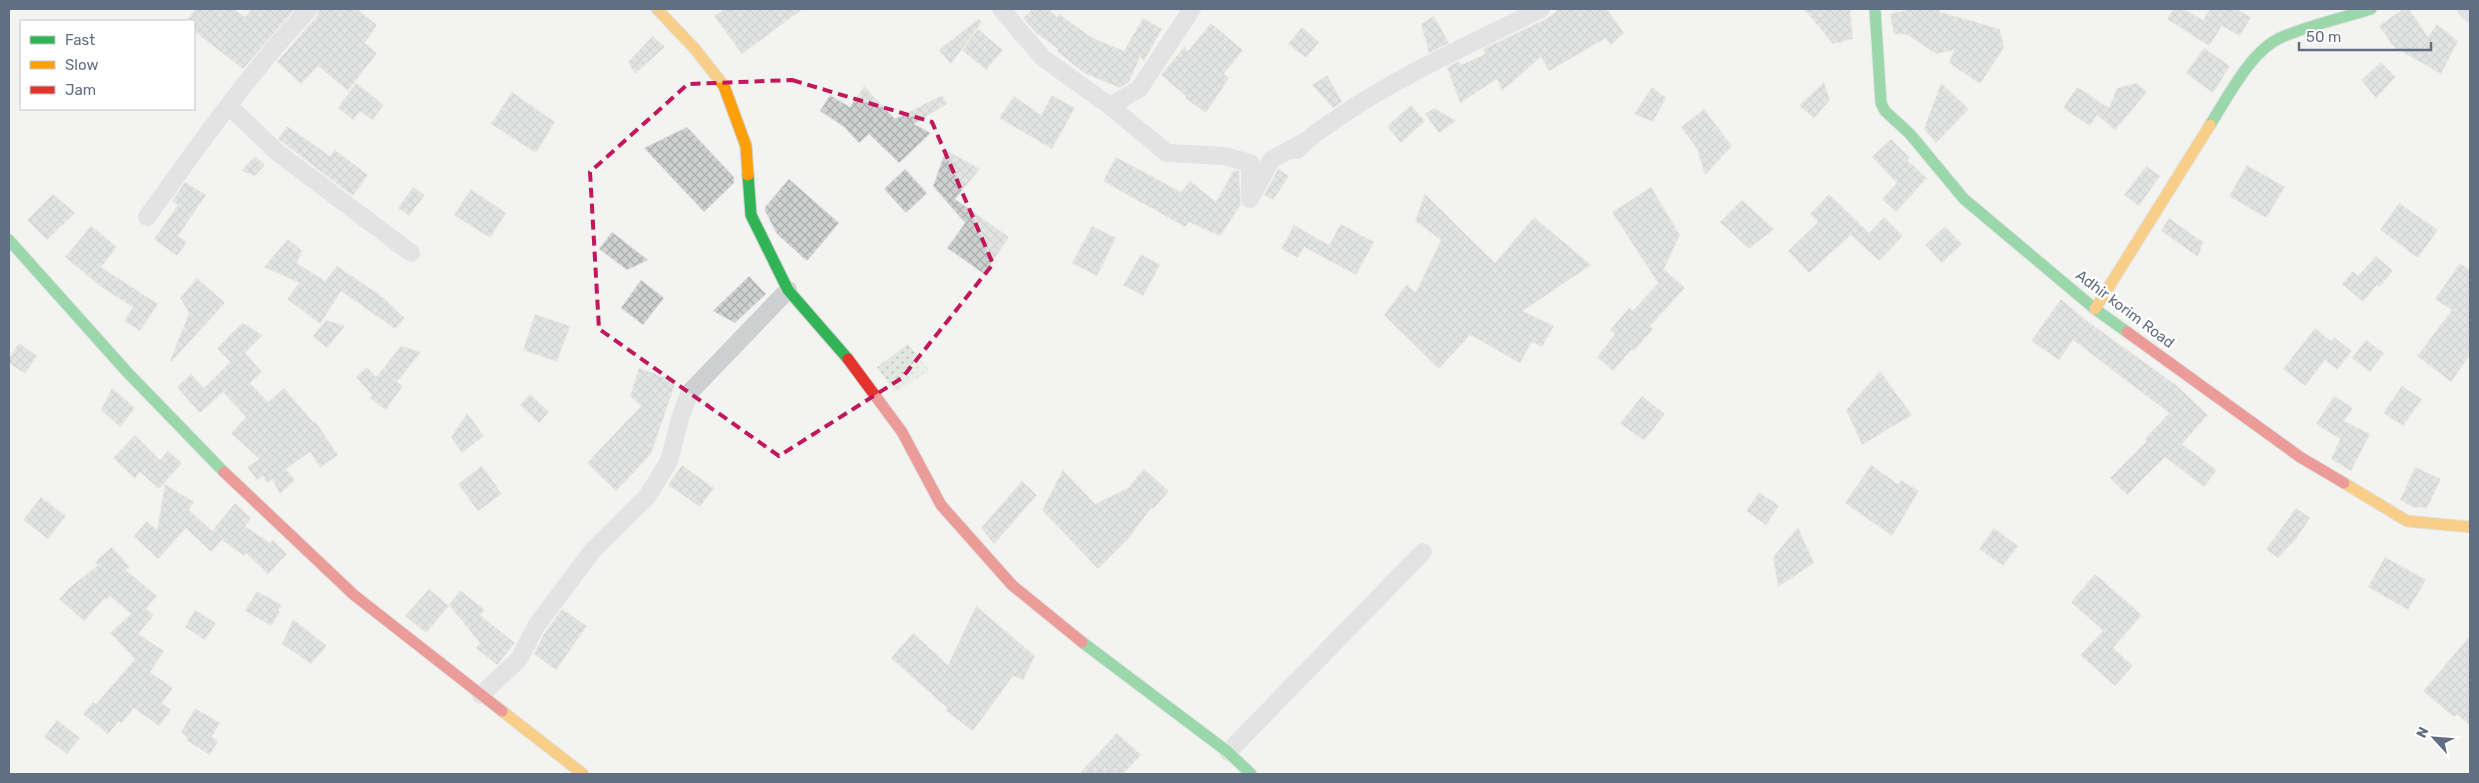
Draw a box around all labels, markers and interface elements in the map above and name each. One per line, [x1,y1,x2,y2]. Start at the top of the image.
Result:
legend [20,20,195,110]
scale bar [2299,20,2432,52]
text: 50 m [2306,28,2341,46]
text: Fast [65,31,95,49]
text: Slow [65,56,98,74]
text: Jam [65,81,96,99]
street label: Adhir korim Road [2072,266,2178,352]
north arrow [2409,713,2459,763]
text: N [2413,724,2433,741]

